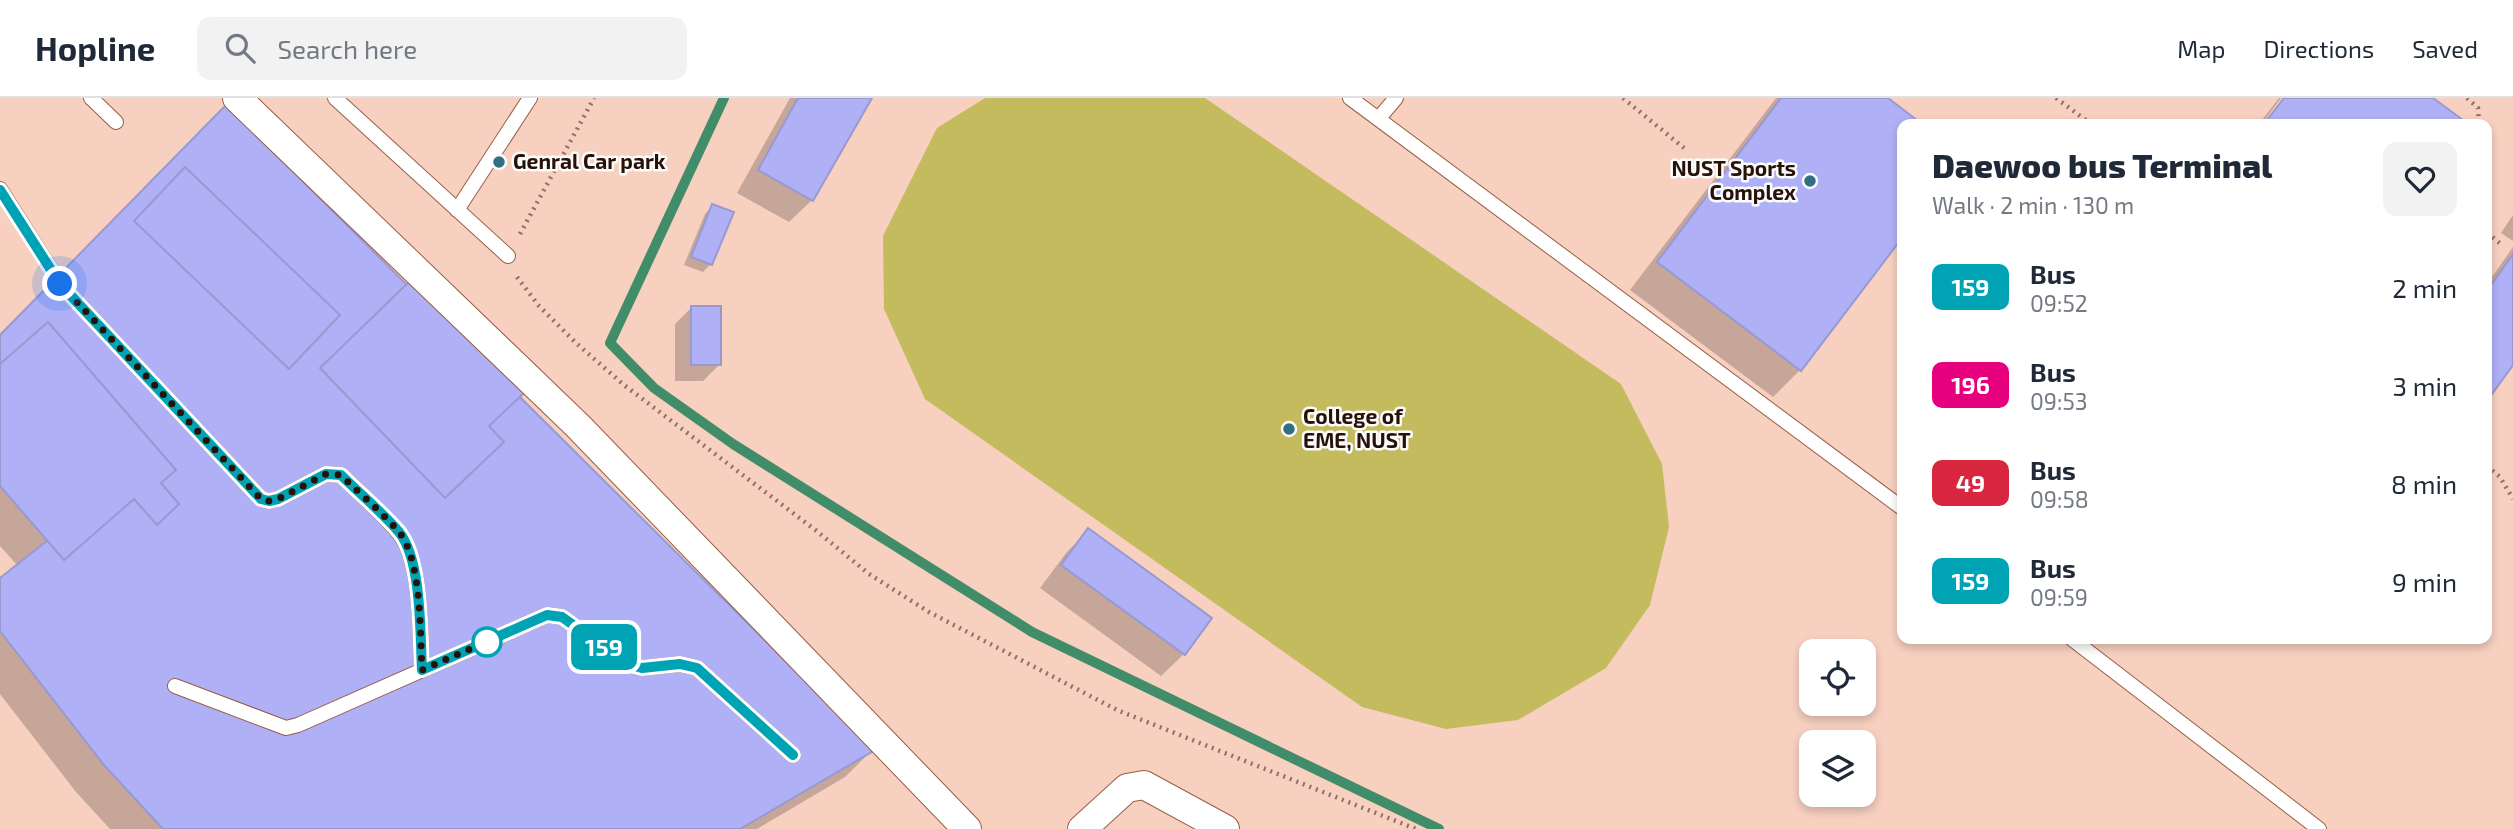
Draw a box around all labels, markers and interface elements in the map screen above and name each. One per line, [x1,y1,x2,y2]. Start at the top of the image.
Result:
search box [197,17,687,80]
text: Hopline [35,28,155,68]
icon: search [221,29,259,67]
text: Search here [277,33,417,64]
text: Map [2177,34,2225,63]
text: Directions [2263,34,2374,63]
text: Saved [2412,34,2478,63]
button: heart [2383,142,2457,216]
text: Daewoo bus Terminal [1932,145,2272,185]
place label: Genral Car park [513,148,666,173]
marker: Genral Car park [491,154,507,170]
place label: NUST Sports Complex [1671,155,1796,204]
marker: NUST Sports Complex [1802,173,1818,189]
text: Walk · 2 min · 130 m [1932,191,2134,219]
text: Bus [2030,258,2076,289]
your location [42,266,77,301]
text: 159 [1952,272,1989,301]
text: 2 min [2392,272,2457,303]
text: 09:52 [2030,289,2088,317]
text: Bus [2030,356,2076,387]
text: 196 [1951,370,1990,399]
text: 3 min [2392,370,2457,401]
text: 09:53 [2030,387,2088,415]
place label: College of EME, NUST [1303,403,1411,452]
marker: College of EME, NUST [1281,421,1297,437]
text: Bus [2030,454,2076,485]
text: 49 [1956,468,1985,497]
text: 8 min [2391,468,2457,499]
text: 09:58 [2030,485,2089,513]
text: Bus [2030,552,2076,583]
text: 159 [1952,566,1989,595]
text: 9 min [2392,566,2457,597]
text: 09:59 [2030,583,2088,611]
line badge: 159 [564,624,644,670]
unlabelled marker [472,627,502,657]
text: 159 [585,632,623,661]
map controls [1799,639,1876,807]
button: locate [1799,639,1876,716]
button: layers [1799,730,1876,807]

